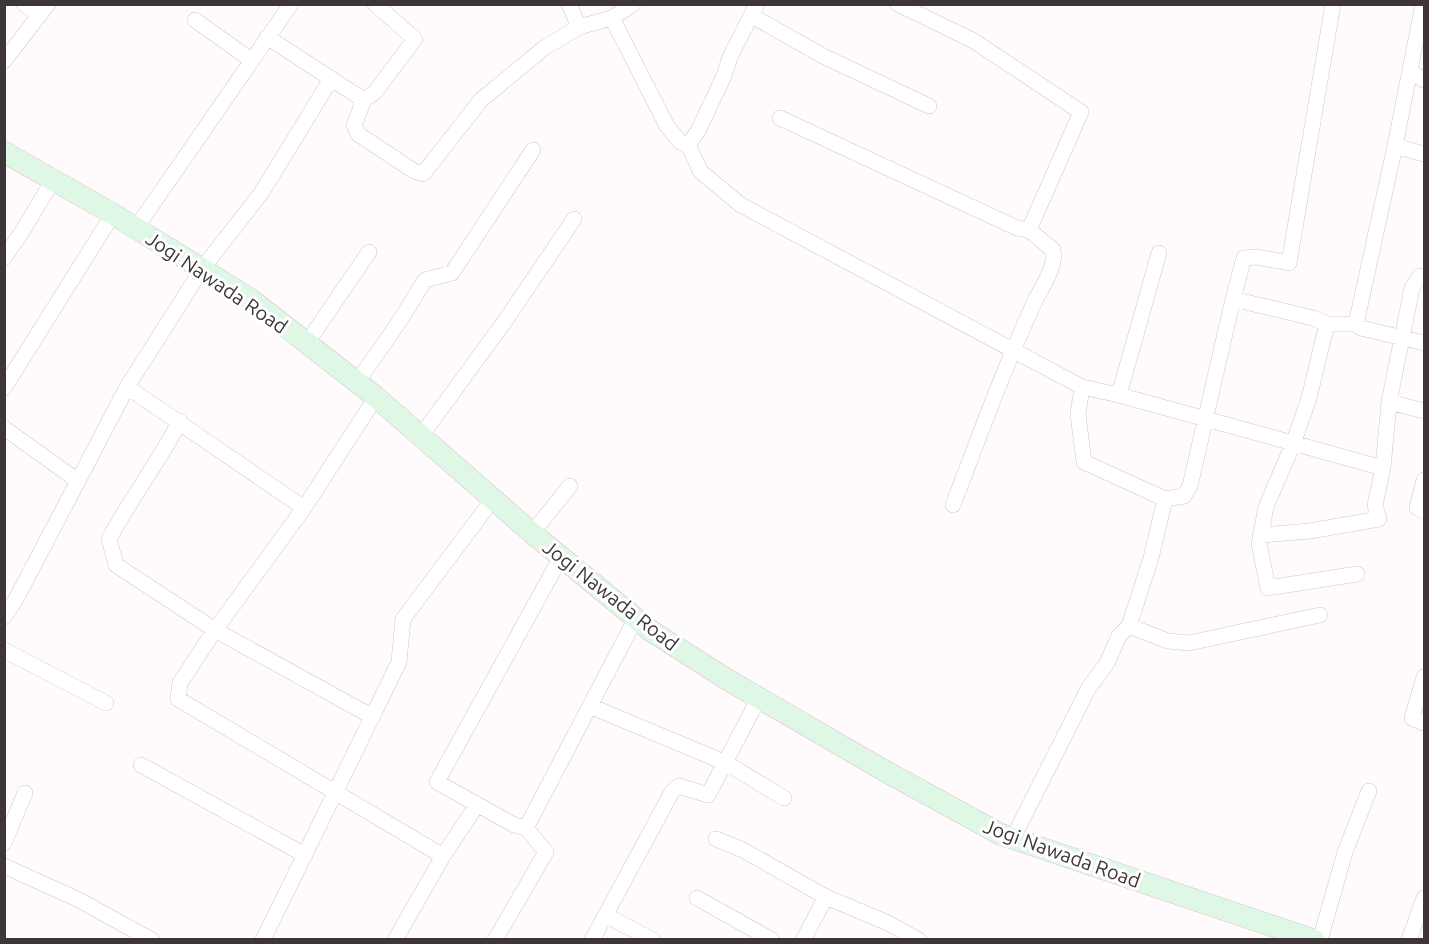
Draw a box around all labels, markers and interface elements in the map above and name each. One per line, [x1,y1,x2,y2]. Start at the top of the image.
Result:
street label: Jogi Nawada Road [142,226,292,338]
street label: Jogi Nawada Road [539,535,683,655]
street label: Jogi Nawada Road [980,814,1144,892]

